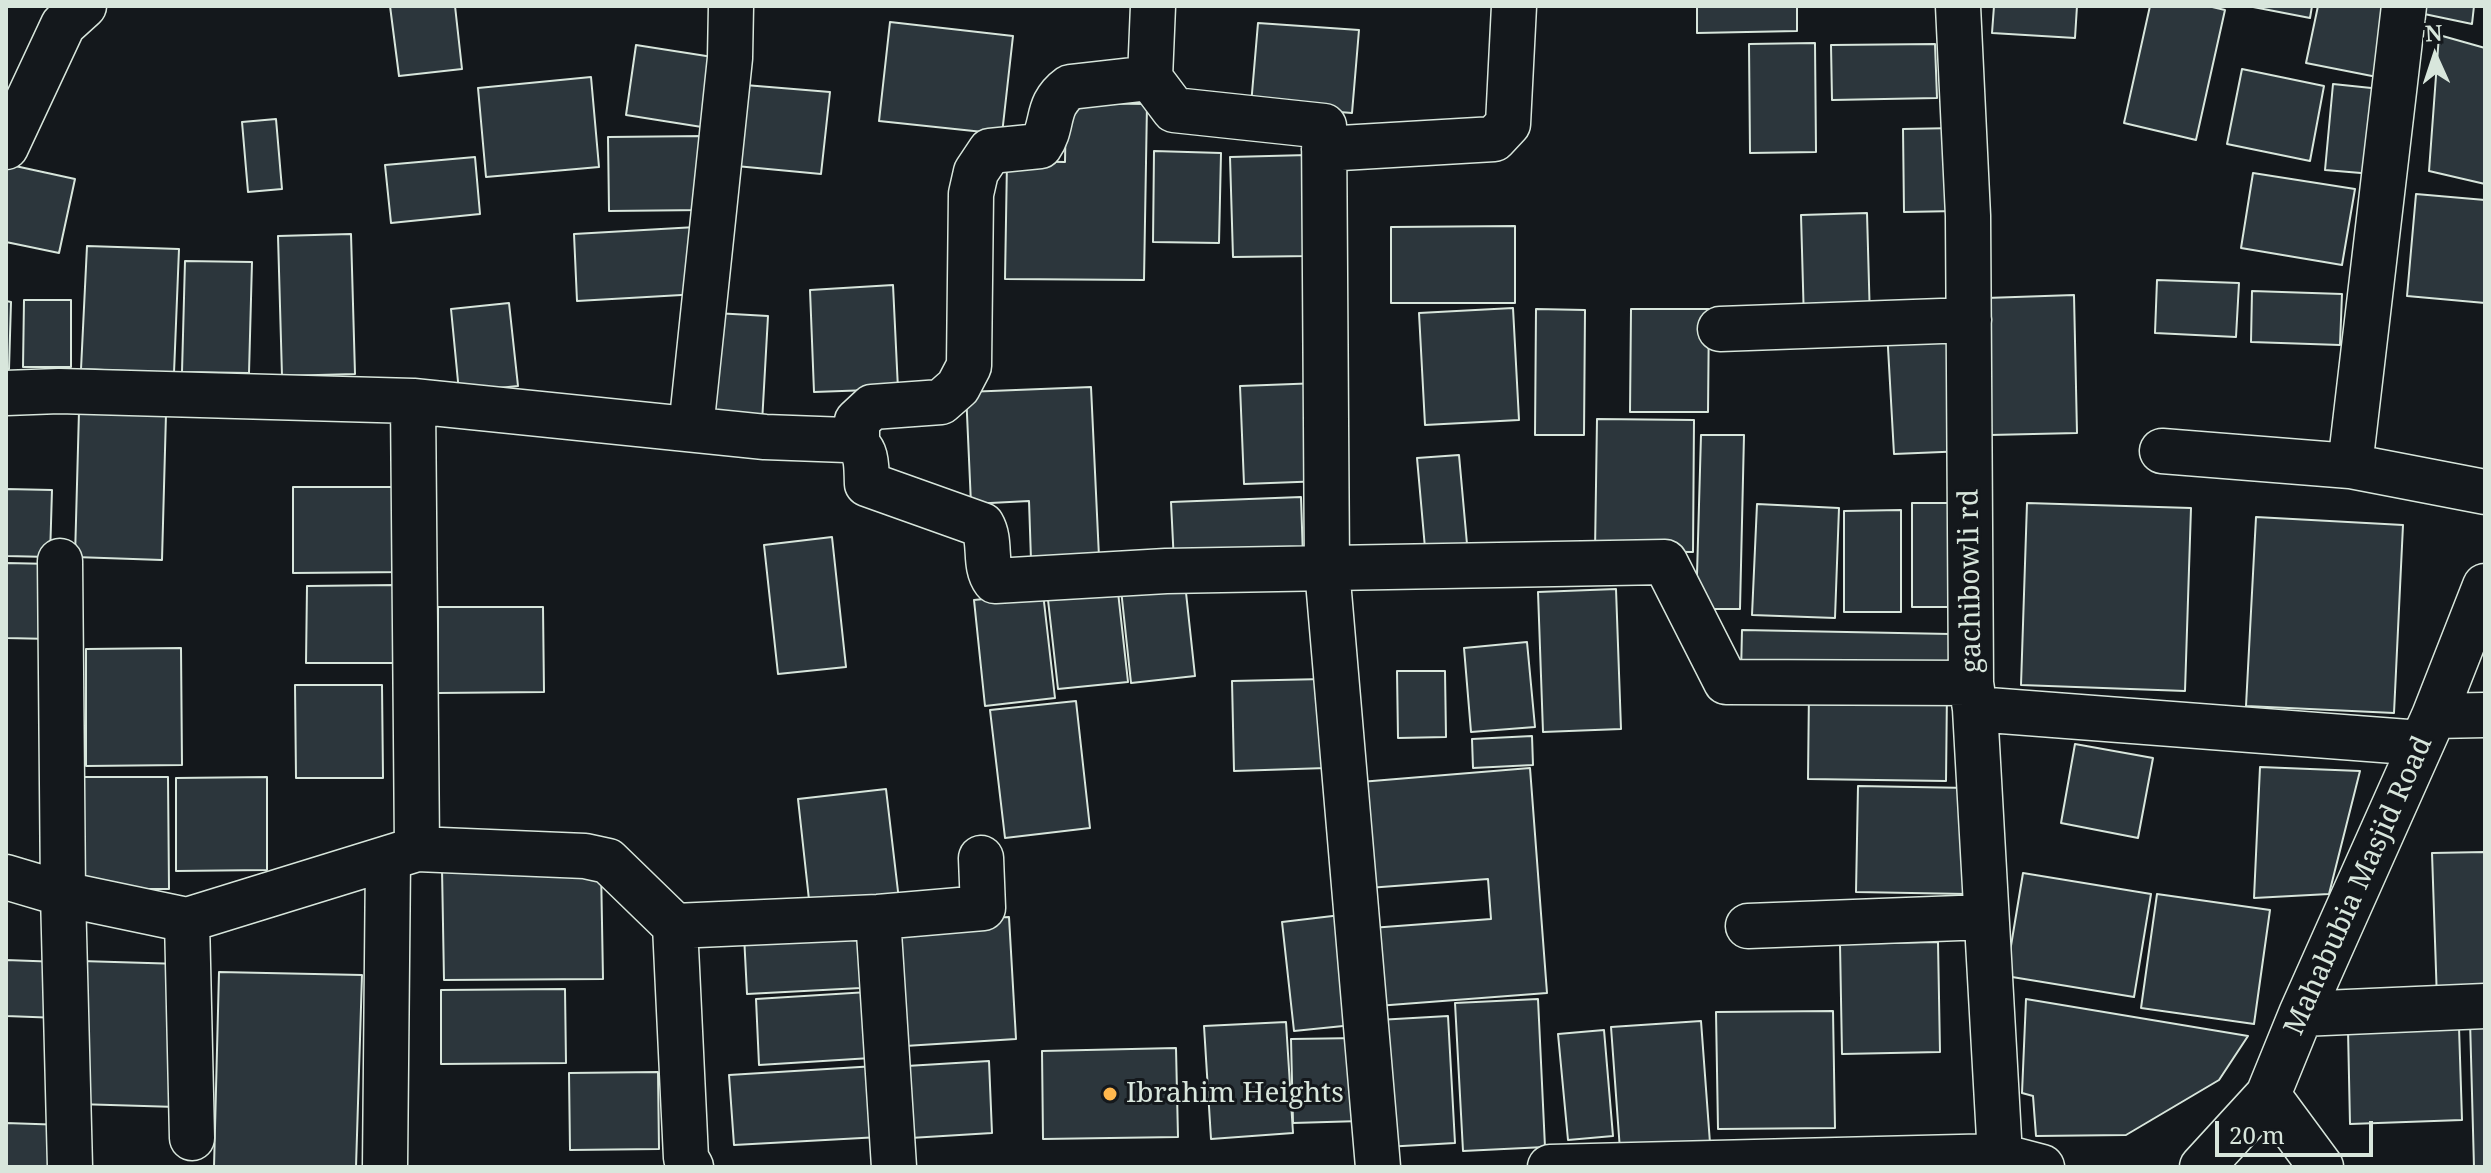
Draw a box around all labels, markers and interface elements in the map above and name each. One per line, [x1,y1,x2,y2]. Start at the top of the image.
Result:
north arrow [2395,16,2475,96]
text: N [2424,17,2443,47]
street label: gachibowli rd [1953,489,1989,673]
street label: Mahabubia Masjid Road [2278,731,2440,1041]
place label: Ibrahim Heights [1126,1077,1344,1111]
marker: Ibrahim Heights [1101,1085,1119,1103]
scale bar [2219,1105,2377,1155]
text: 20 m [2229,1118,2285,1151]

